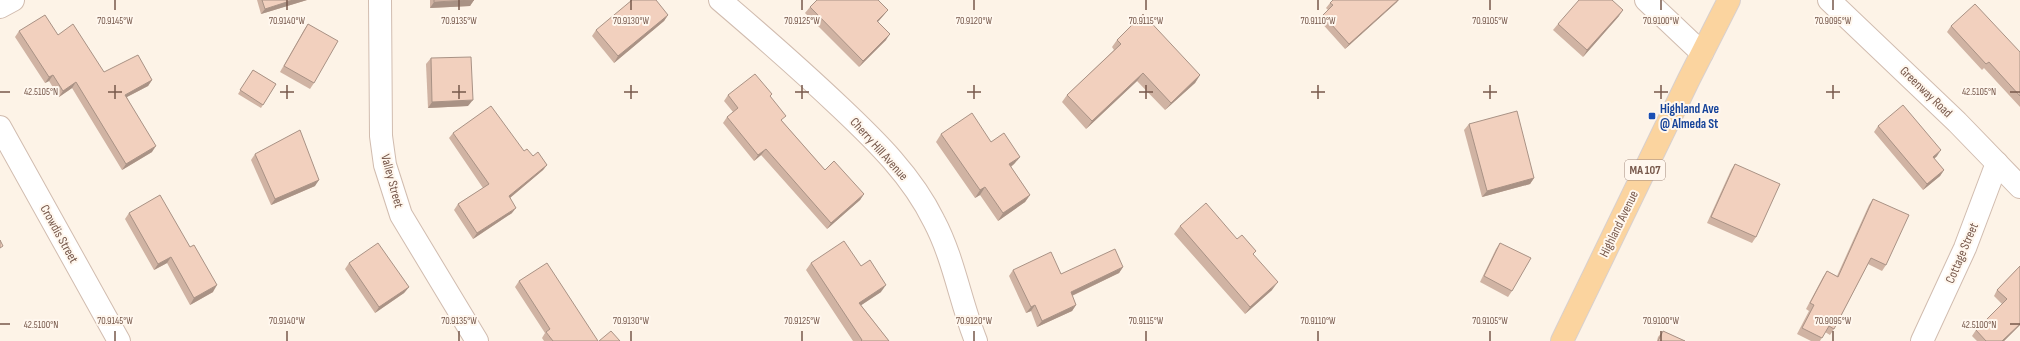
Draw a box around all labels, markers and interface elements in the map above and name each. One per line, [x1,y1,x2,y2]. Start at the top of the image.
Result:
text: 70.9145°W [97,15,133,27]
text: 70.9140°W [269,15,305,27]
text: 70.9135°W [441,15,477,27]
text: 70.9130°W [613,15,649,27]
text: 70.9125°W [784,15,820,27]
text: 70.9120°W [956,15,992,27]
text: 70.9115°W [1129,15,1164,27]
text: 70.9110°W [1300,15,1336,27]
text: 70.9105°W [1472,15,1508,27]
text: 70.9100°W [1643,15,1680,27]
text: 70.9095°W [1815,15,1852,27]
street label: Greenway Road [1896,63,1956,121]
text: 42.5105°N [24,86,58,98]
text: 42.5105°N [1962,86,1996,98]
place label: Highland Ave @ Almeda St [1660,101,1720,132]
marker: Highland Ave @ Almeda St [1647,111,1657,121]
street label: Cherry Hill Avenue [846,114,912,184]
street label: Valley Street [377,152,407,210]
road number: MA 107 [1625,160,1665,180]
street label: Highland Avenue [1596,188,1642,260]
street label: Crowdis Street [36,202,82,266]
street label: Cottage Street [1942,220,1982,286]
text: 70.9145°W [97,315,133,327]
text: 70.9140°W [269,315,305,327]
text: 70.9135°W [441,315,477,327]
text: 70.9130°W [613,315,649,327]
text: 70.9125°W [784,315,820,327]
text: 70.9120°W [956,315,992,327]
text: 70.9115°W [1129,315,1164,327]
text: 70.9110°W [1300,315,1336,327]
text: 70.9105°W [1472,315,1508,327]
text: 70.9100°W [1643,315,1680,327]
text: 70.9095°W [1815,315,1852,327]
text: 42.5100°N [24,319,58,331]
text: 42.5100°N [1962,319,1996,331]

